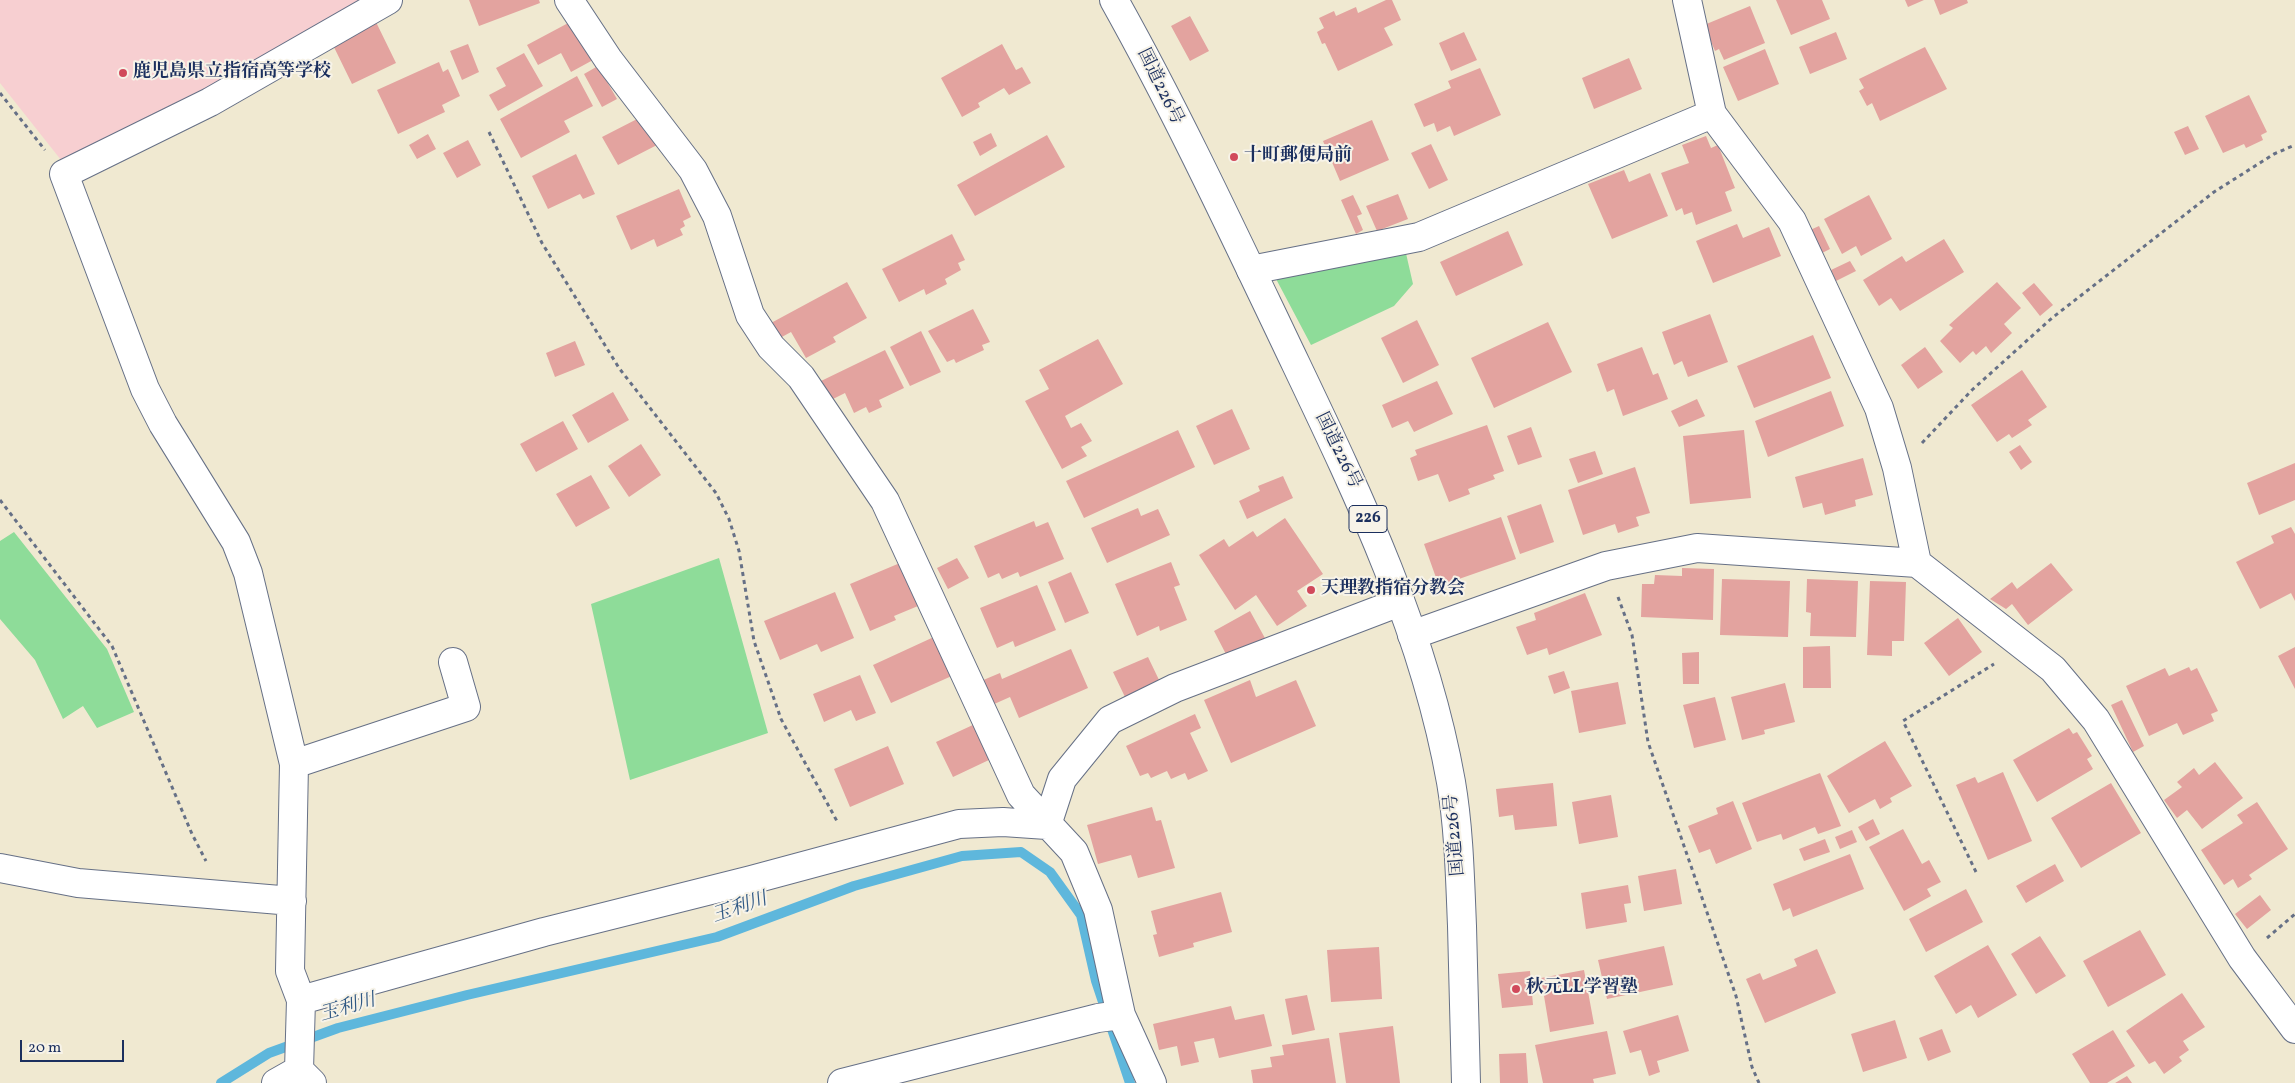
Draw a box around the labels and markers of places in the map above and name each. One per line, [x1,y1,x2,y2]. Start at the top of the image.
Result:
place label: 鹿児島県立指宿高等学校 [133,62,331,84]
marker: 鹿児島県立指宿高等学校 [117,67,129,79]
place label: 十町郵便局前 [1244,146,1352,168]
marker: 十町郵便局前 [1228,151,1240,163]
place label: 天理教指宿分教会 [1321,579,1465,601]
marker: 天理教指宿分教会 [1305,584,1317,596]
place label: 秋元LL学習塾 [1526,978,1638,1000]
marker: 秋元LL学習塾 [1510,983,1522,995]

